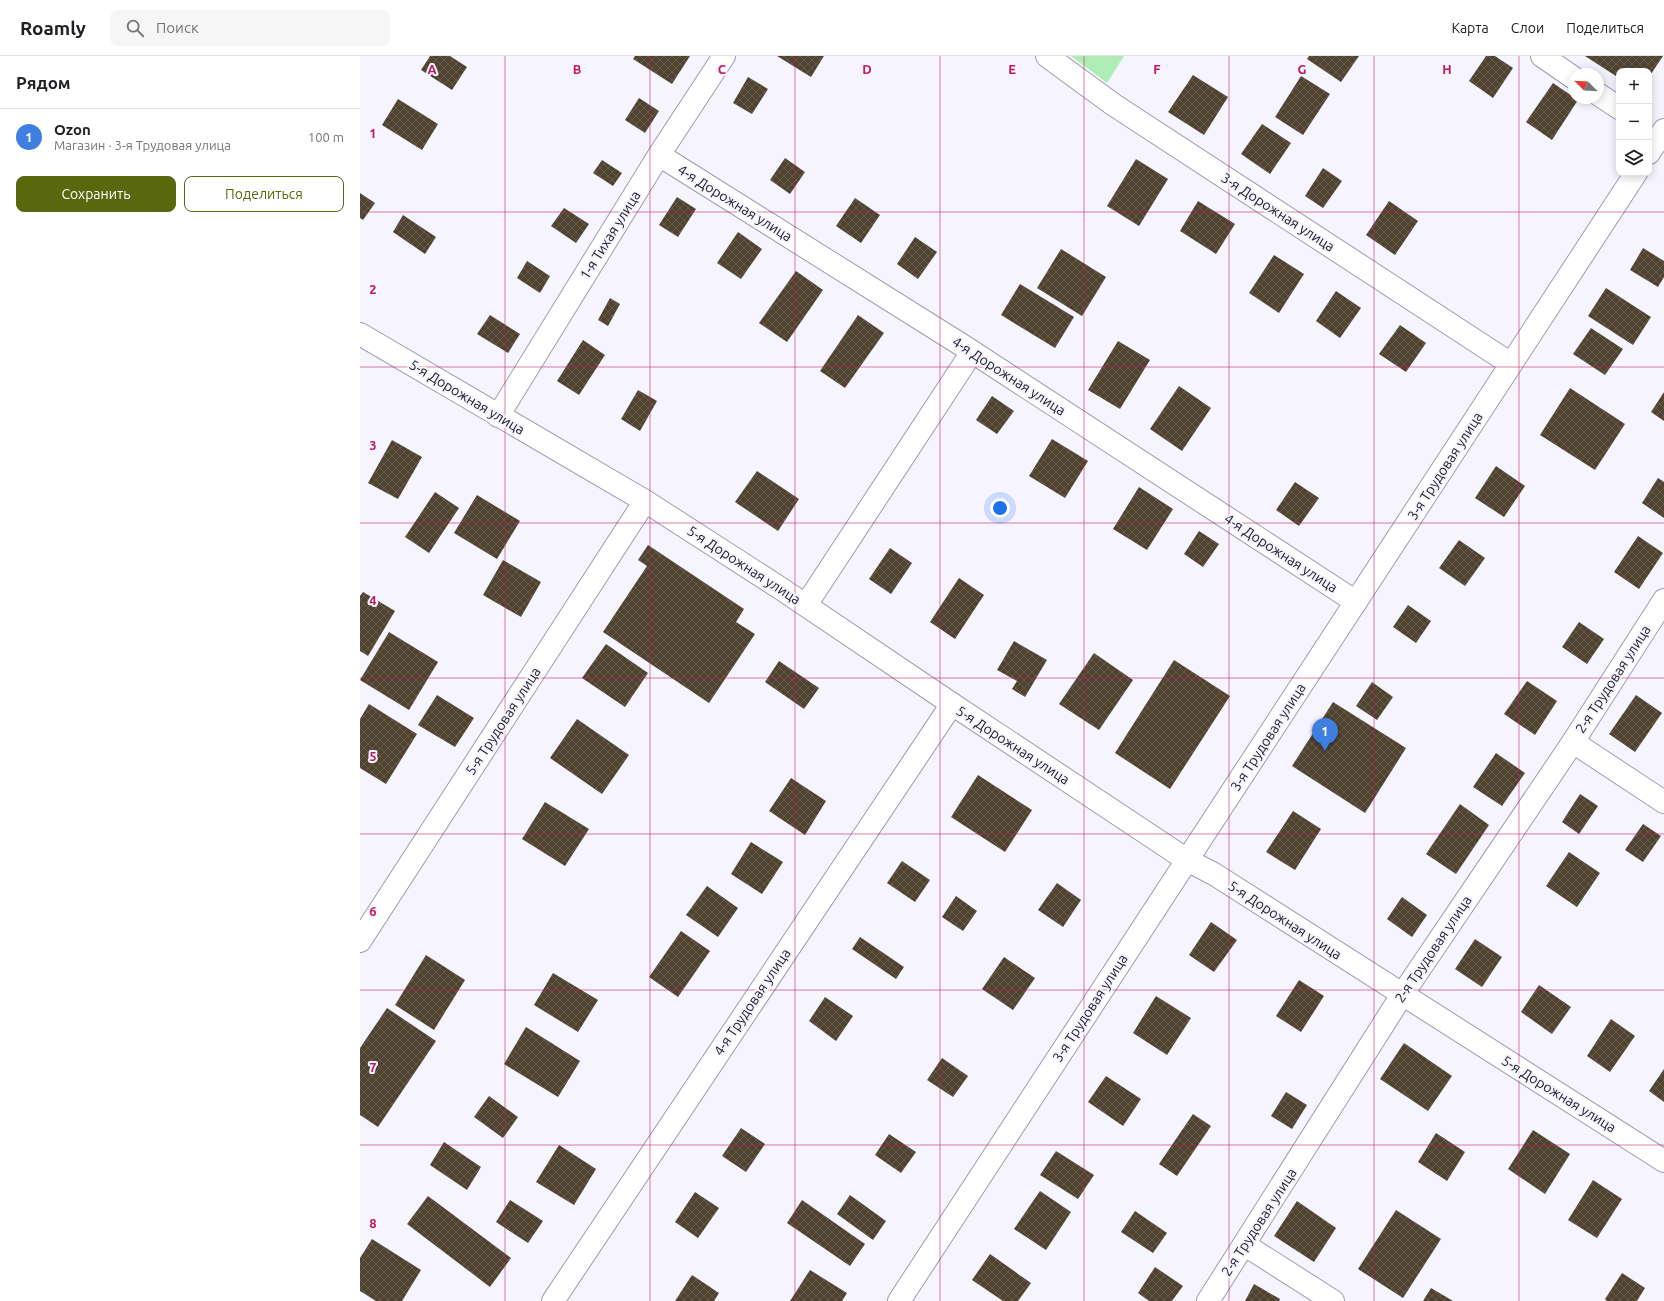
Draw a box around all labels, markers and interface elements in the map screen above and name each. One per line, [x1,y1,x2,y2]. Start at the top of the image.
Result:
search box [110,10,390,46]
text: Roamly [20,17,86,39]
icon: search [124,17,146,39]
text: Поиск [156,19,199,36]
text: Карта [1451,20,1489,36]
text: Слои [1511,20,1544,36]
text: Поделиться [1566,20,1644,36]
text: A [427,62,437,76]
text: B [573,62,582,76]
text: C [718,62,727,76]
text: D [862,62,872,76]
text: E [1008,62,1016,76]
text: F [1153,62,1161,76]
text: G [1298,62,1307,76]
text: H [1442,62,1452,76]
north arrow [1568,68,1604,104]
map controls [1616,68,1652,176]
button: + [1616,68,1652,104]
text: Рядом [16,73,71,92]
button: − [1616,104,1652,140]
text: Ozon [54,121,91,138]
text: 1 [369,126,377,140]
text: 1 [25,130,33,144]
text: 100 m [308,130,344,144]
text: Магазин · 3-я Трудовая улица [54,138,231,152]
button: layers [1616,140,1652,176]
street label: 4-я Дорожная улица [675,161,795,245]
street label: 3-я Дорожная улица [1218,169,1338,255]
button: Сохранить [16,176,176,212]
button: Поделиться [184,176,344,212]
street label: 1-я Тихая улица [576,188,644,282]
text: 2 [369,282,377,296]
street label: 4-я Дорожная улица [949,333,1069,419]
street label: 5-я Дорожная улица [406,356,528,438]
street label: 3-я Трудовая улица [1404,409,1486,523]
text: 3 [369,438,377,452]
your location [990,498,1010,518]
street label: 4-я Дорожная улица [1221,510,1341,596]
street label: 5-я Дорожная улица [684,522,804,608]
text: 4 [369,593,377,607]
street label: 2-я Трудовая улица [1572,622,1654,736]
street label: 5-я Трудовая улица [462,664,544,778]
street label: 3-я Трудовая улица [1227,680,1309,794]
street label: 5-я Дорожная улица [953,702,1073,788]
pin: 1 [1312,718,1338,751]
text: 5 [369,749,377,763]
street label: 5-я Дорожная улица [1225,877,1345,963]
street label: 2-я Трудовая улица [1391,893,1475,1005]
text: 6 [369,904,377,918]
street label: 4-я Трудовая улица [710,946,794,1058]
street label: 3-я Трудовая улица [1049,951,1131,1065]
street label: 5-я Дорожная улица [1499,1052,1619,1136]
text: 7 [369,1060,377,1074]
street label: 2-я Трудовая улица [1218,1165,1300,1279]
text: 8 [369,1216,377,1230]

